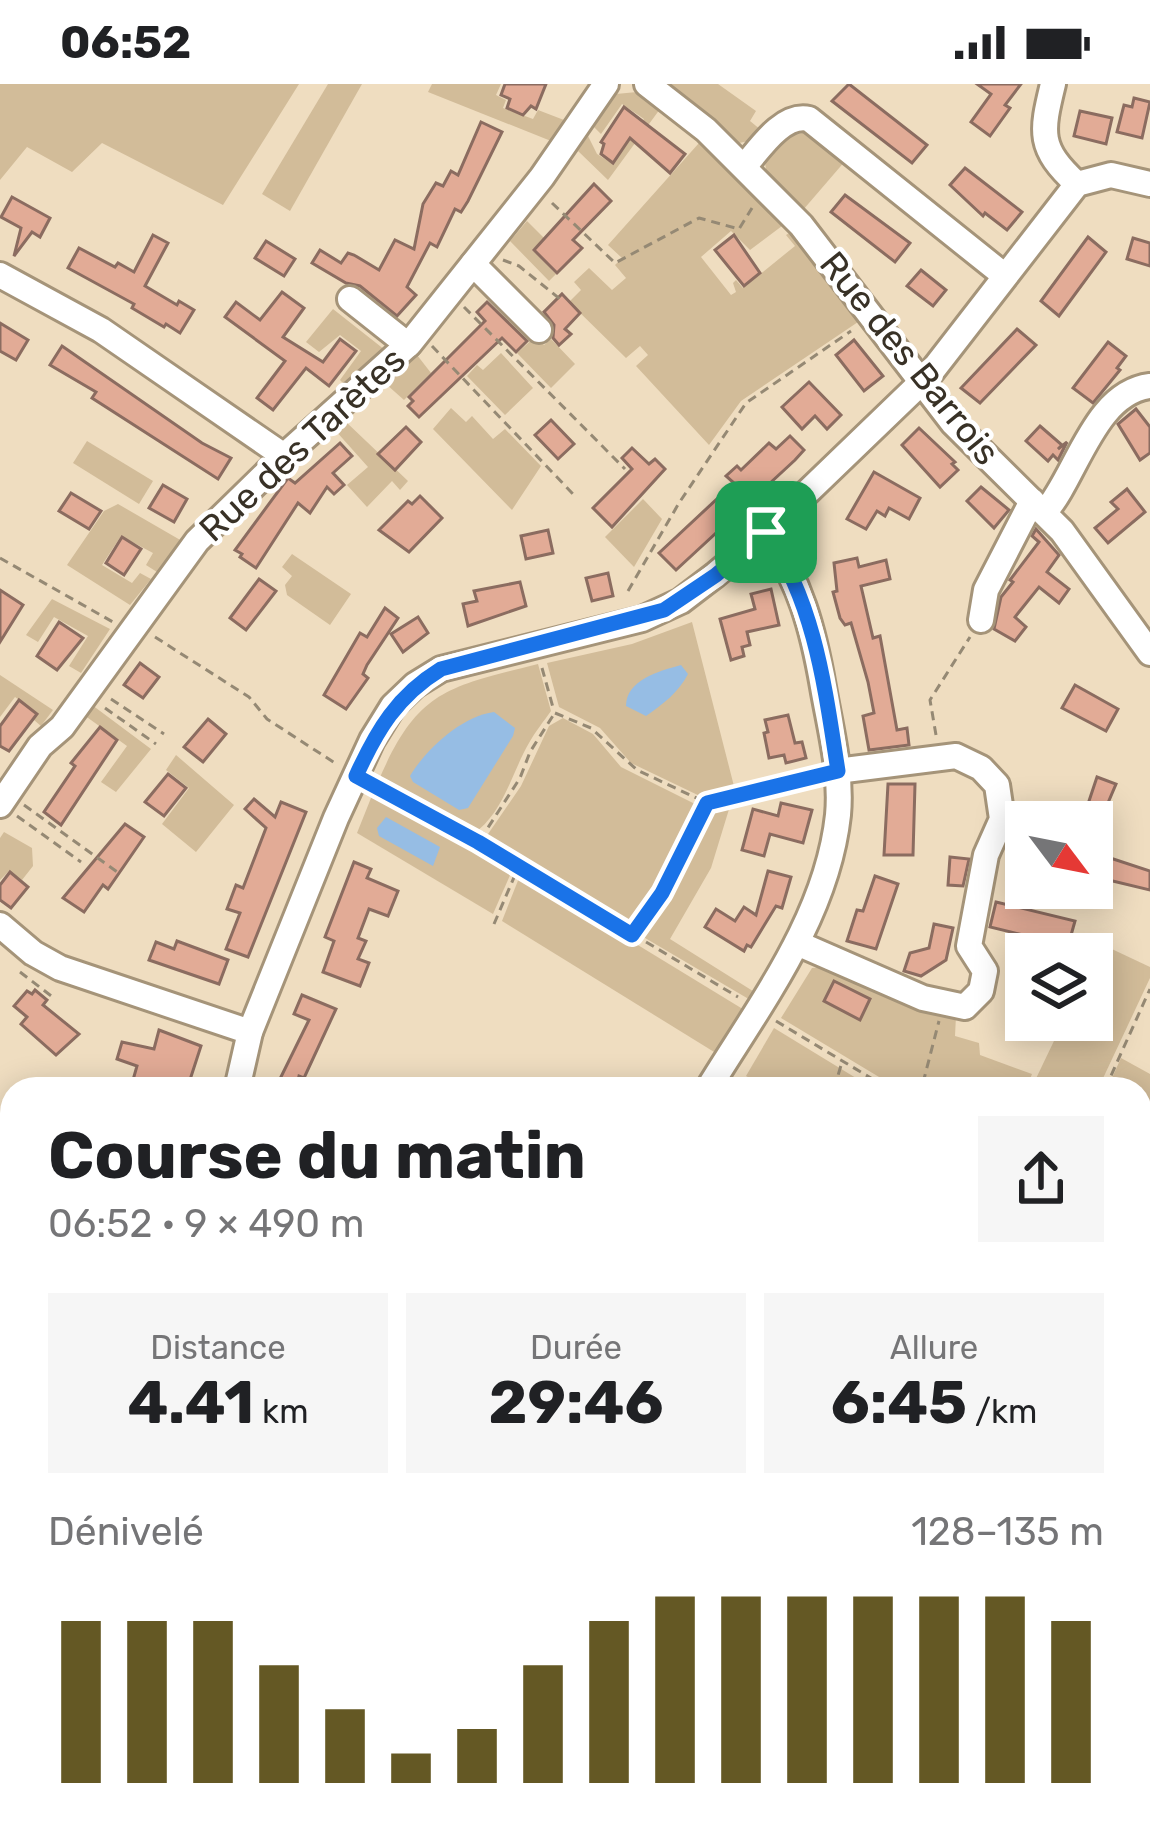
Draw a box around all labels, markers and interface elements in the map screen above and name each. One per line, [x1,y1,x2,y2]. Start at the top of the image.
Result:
text: 06:52 [60,16,191,69]
street label: Rue des Barrois [811,243,1009,473]
street label: Rue des Tarètes [190,338,414,550]
pin [715,481,817,583]
icon: arrive [733,499,799,565]
north arrow [1005,801,1113,909]
map controls [1005,801,1113,1041]
button: layers [1005,933,1113,1041]
text: Course du matin [48,1116,586,1195]
button: share [978,1116,1104,1242]
text: 06:52 · 9 × 490 m [48,1201,364,1247]
text: Distance [150,1328,286,1367]
text: Durée [530,1328,622,1367]
text: Allure [890,1328,978,1367]
text: 4.41 [128,1367,254,1438]
text: 29:46 [488,1367,664,1438]
text: 6:45 [831,1367,967,1438]
text: km [254,1392,308,1431]
text: /km [967,1392,1037,1431]
text: Dénivelé [48,1509,204,1555]
text: 128–135 m [911,1509,1104,1555]

